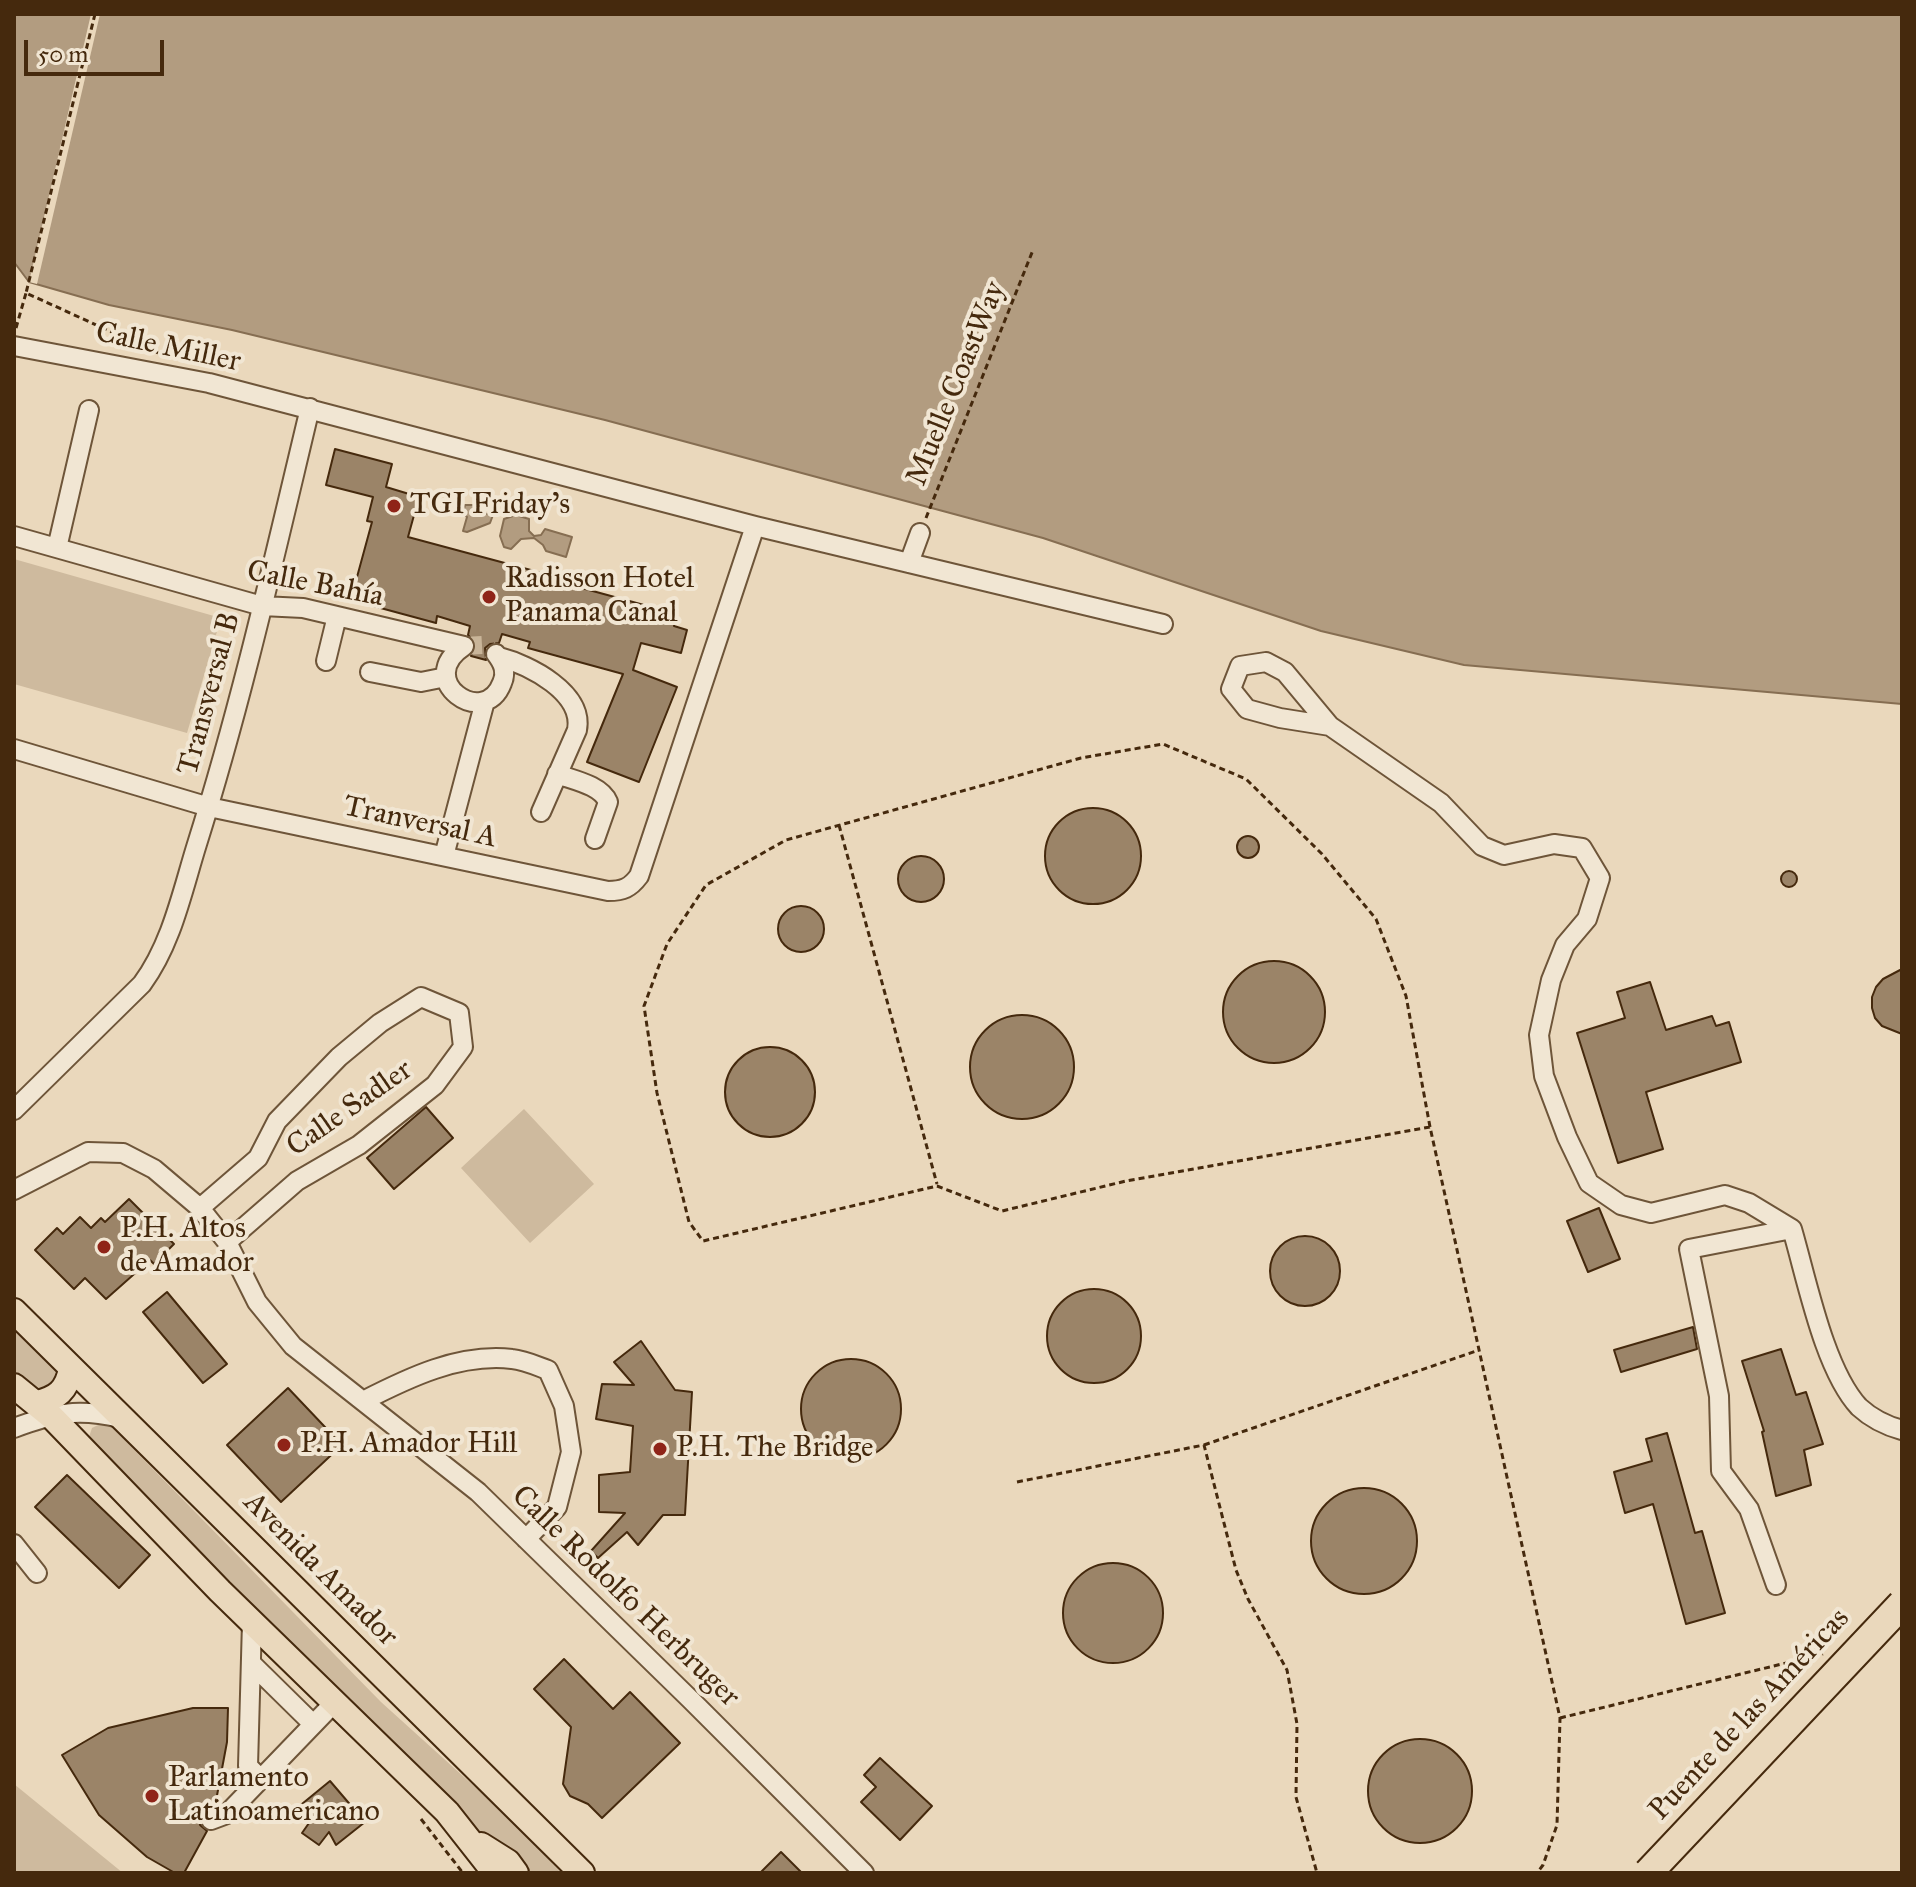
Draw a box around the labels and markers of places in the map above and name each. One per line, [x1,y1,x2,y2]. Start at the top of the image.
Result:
place label: TGI Friday's [410,488,570,524]
marker: TGI Friday's [385,497,403,515]
place label: Radisson Hotel Panama Canal [505,562,694,632]
marker: Radisson Hotel Panama Canal [480,588,498,606]
place label: P.H. Altos de Amador [120,1212,254,1282]
marker: P.H. Altos de Amador [95,1238,113,1256]
place label: P.H. Amador Hill [300,1427,517,1463]
place label: P.H. The Bridge [676,1431,873,1467]
marker: P.H. Amador Hill [275,1436,293,1454]
marker: P.H. The Bridge [651,1440,669,1458]
place label: Parlamento Latinoamericano [168,1761,380,1832]
marker: Parlamento Latinoamericano [143,1787,161,1805]

